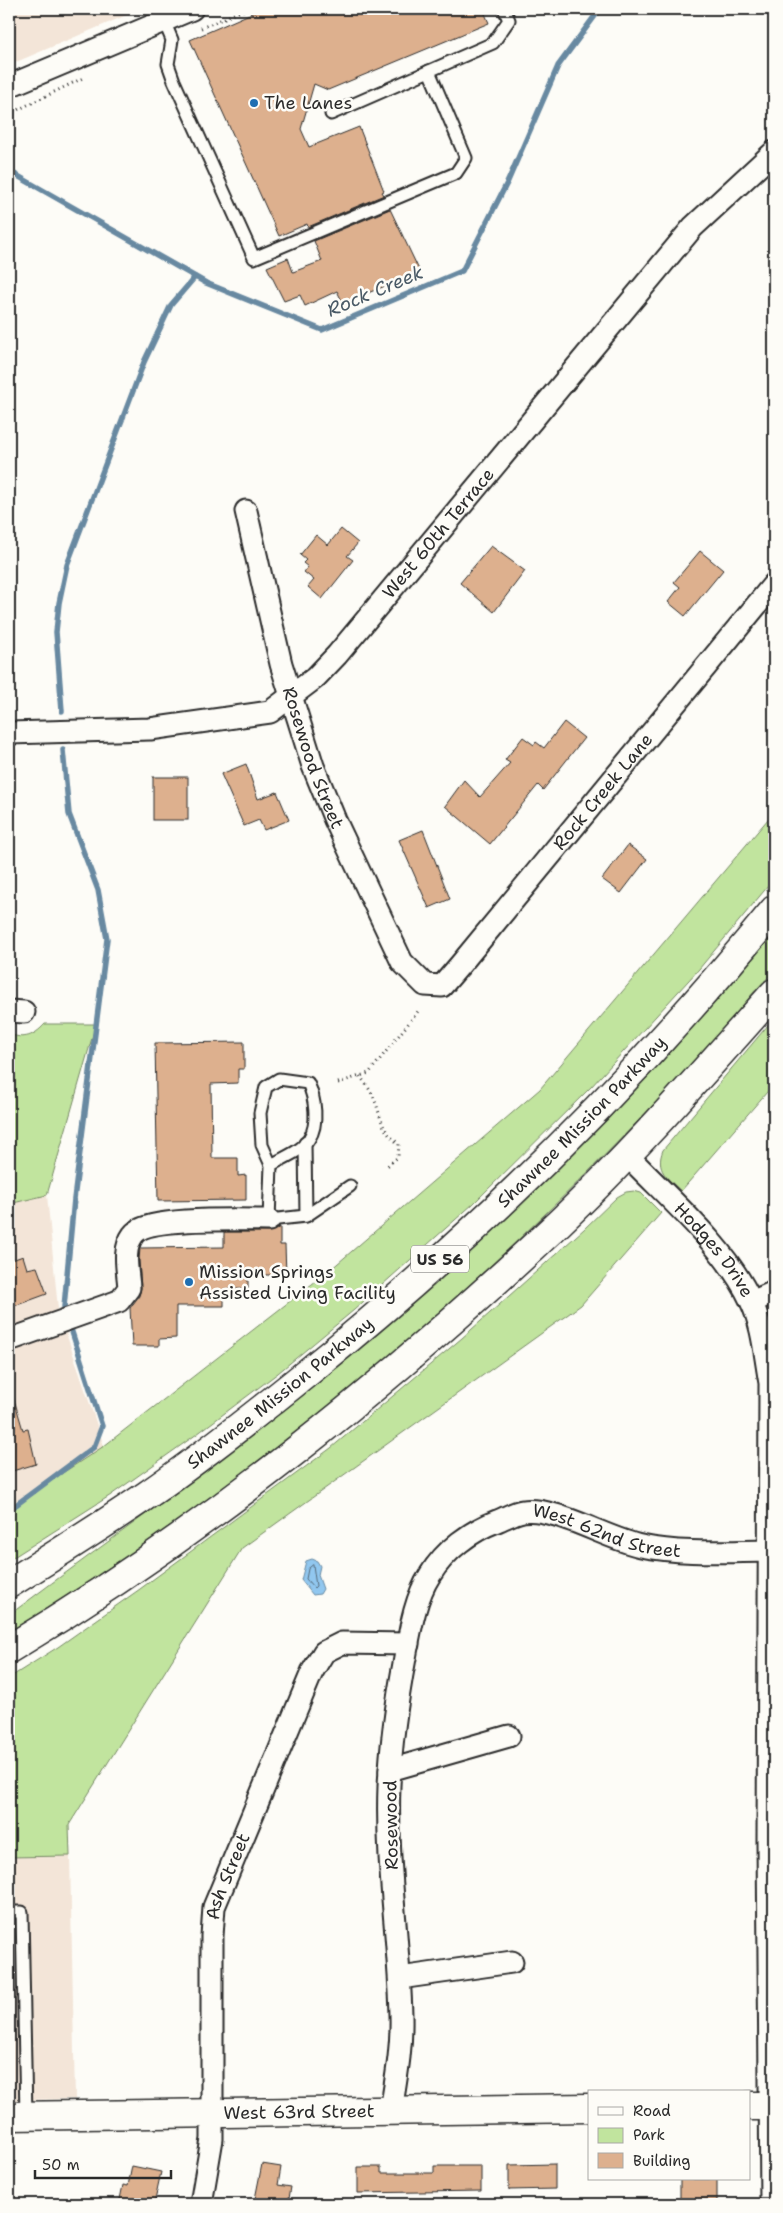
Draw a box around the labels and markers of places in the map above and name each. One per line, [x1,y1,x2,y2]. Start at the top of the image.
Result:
place label: The Lanes [264,91,352,115]
marker: The Lanes [248,97,260,109]
place label: Mission Springs Assisted Living Facility [199,1260,396,1305]
marker: Mission Springs Assisted Living Facility [183,1276,195,1288]

